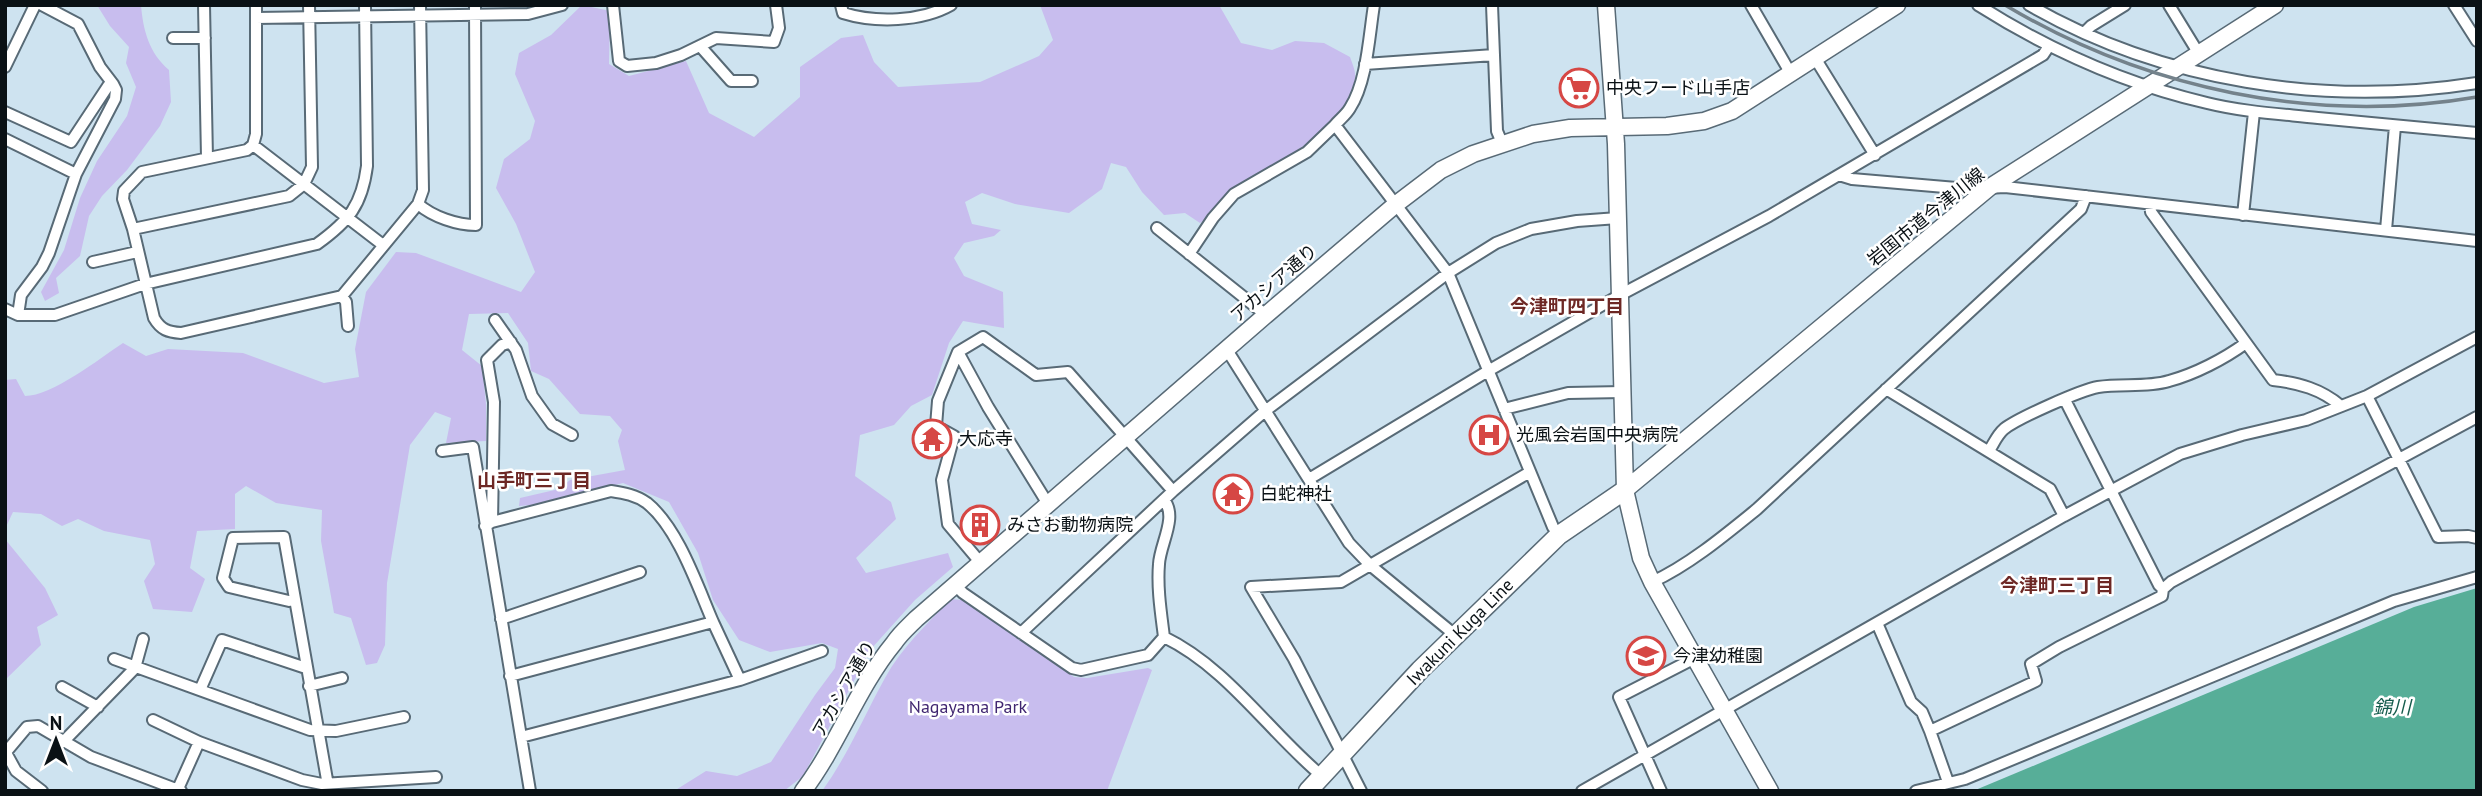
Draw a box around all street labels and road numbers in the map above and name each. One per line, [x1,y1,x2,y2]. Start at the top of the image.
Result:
street label: 岩国市道今津川線 [1862,162,1989,271]
street label: アカシア通り [1225,239,1322,327]
street label: Iwakuni Kuga Line [1401,573,1518,690]
street label: アカシア通り [807,636,881,741]

